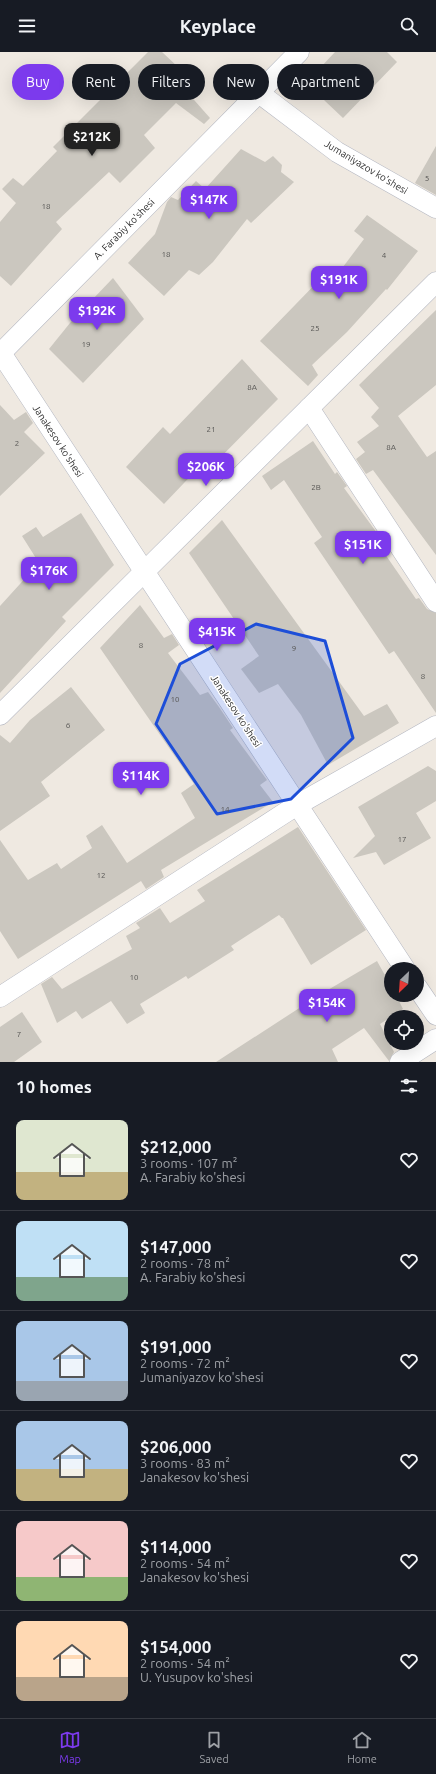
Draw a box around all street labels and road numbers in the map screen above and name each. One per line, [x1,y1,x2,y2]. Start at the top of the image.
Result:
street label: Jumaniyazov ko'shesi [322,138,410,196]
street label: A. Farabiy ko'shesi [91,196,157,262]
street label: Janakesov ko'shesi [31,403,85,479]
street label: Janakesov ko'shesi [209,673,263,749]

